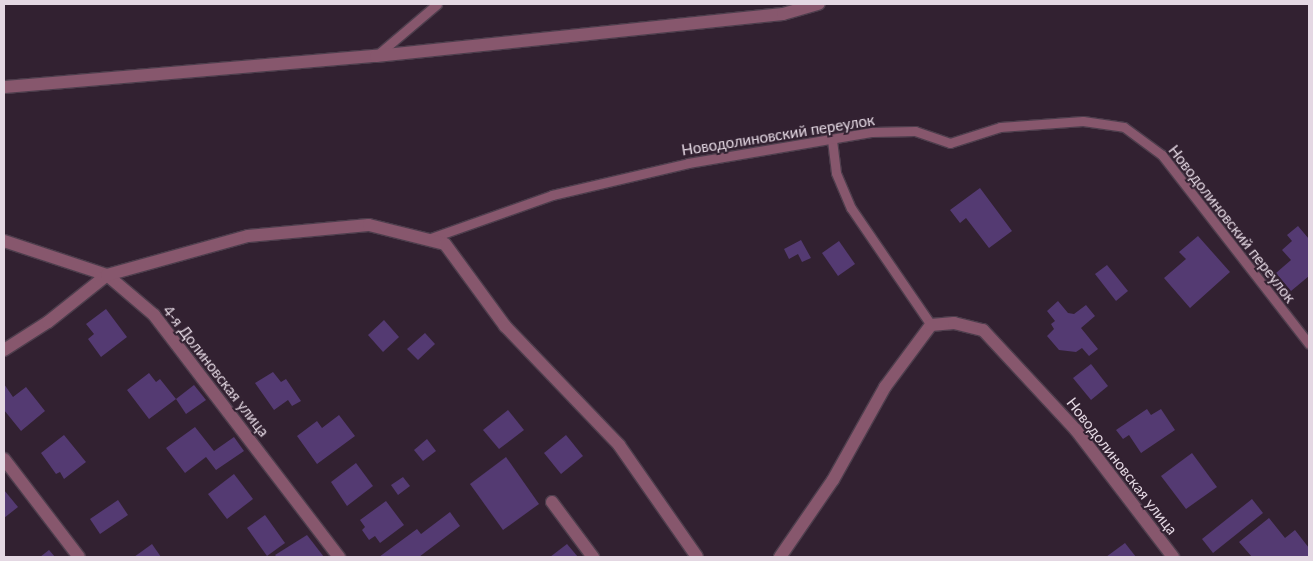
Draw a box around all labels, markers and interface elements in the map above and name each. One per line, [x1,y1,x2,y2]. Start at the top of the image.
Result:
street label: Новодолиновский переулок [680,111,876,159]
street label: Новодолиновский переулок [1165,142,1299,306]
street label: 4-я Долиновская улица [159,302,273,440]
street label: Новодолиновская улица [1063,394,1181,538]

